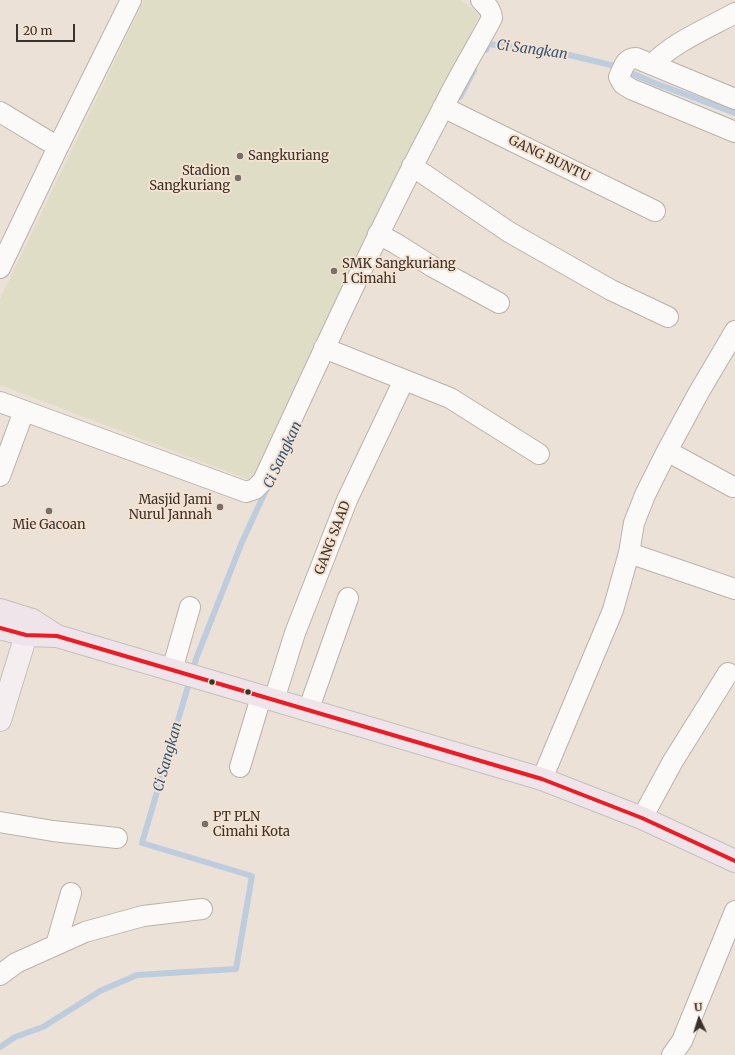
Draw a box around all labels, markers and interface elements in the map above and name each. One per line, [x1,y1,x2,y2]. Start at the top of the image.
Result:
scale bar [18,16,77,42]
text: 20 m [23,23,52,38]
water label: Ci Sangkan [495,37,569,63]
street label: GANG BUNTU [506,133,592,185]
place label: Sangkuriang [248,148,329,164]
marker: Sangkuriang [235,151,245,161]
place label: Stadion Sangkuriang [149,163,230,194]
marker: Stadion Sangkuriang [233,173,243,183]
place label: SMK Sangkuriang 1 Cimahi [342,256,456,287]
marker: SMK Sangkuriang 1 Cimahi [329,266,339,276]
water label: Ci Sangkan [260,419,306,491]
place label: Masjid Jami Nurul Jannah [129,492,212,523]
street label: GANG SAAD [312,499,354,577]
marker: Masjid Jami Nurul Jannah [215,502,225,512]
marker: Mie Gacoan [44,506,54,516]
place label: Mie Gacoan [12,517,86,533]
unlabelled marker [207,677,217,687]
unlabelled marker [243,687,253,697]
water label: Ci Sangkan [150,720,186,794]
place label: PT PLN Cimahi Kota [213,809,290,840]
marker: PT PLN Cimahi Kota [200,819,210,829]
north arrow [679,999,719,1039]
text: U [694,1000,703,1014]

